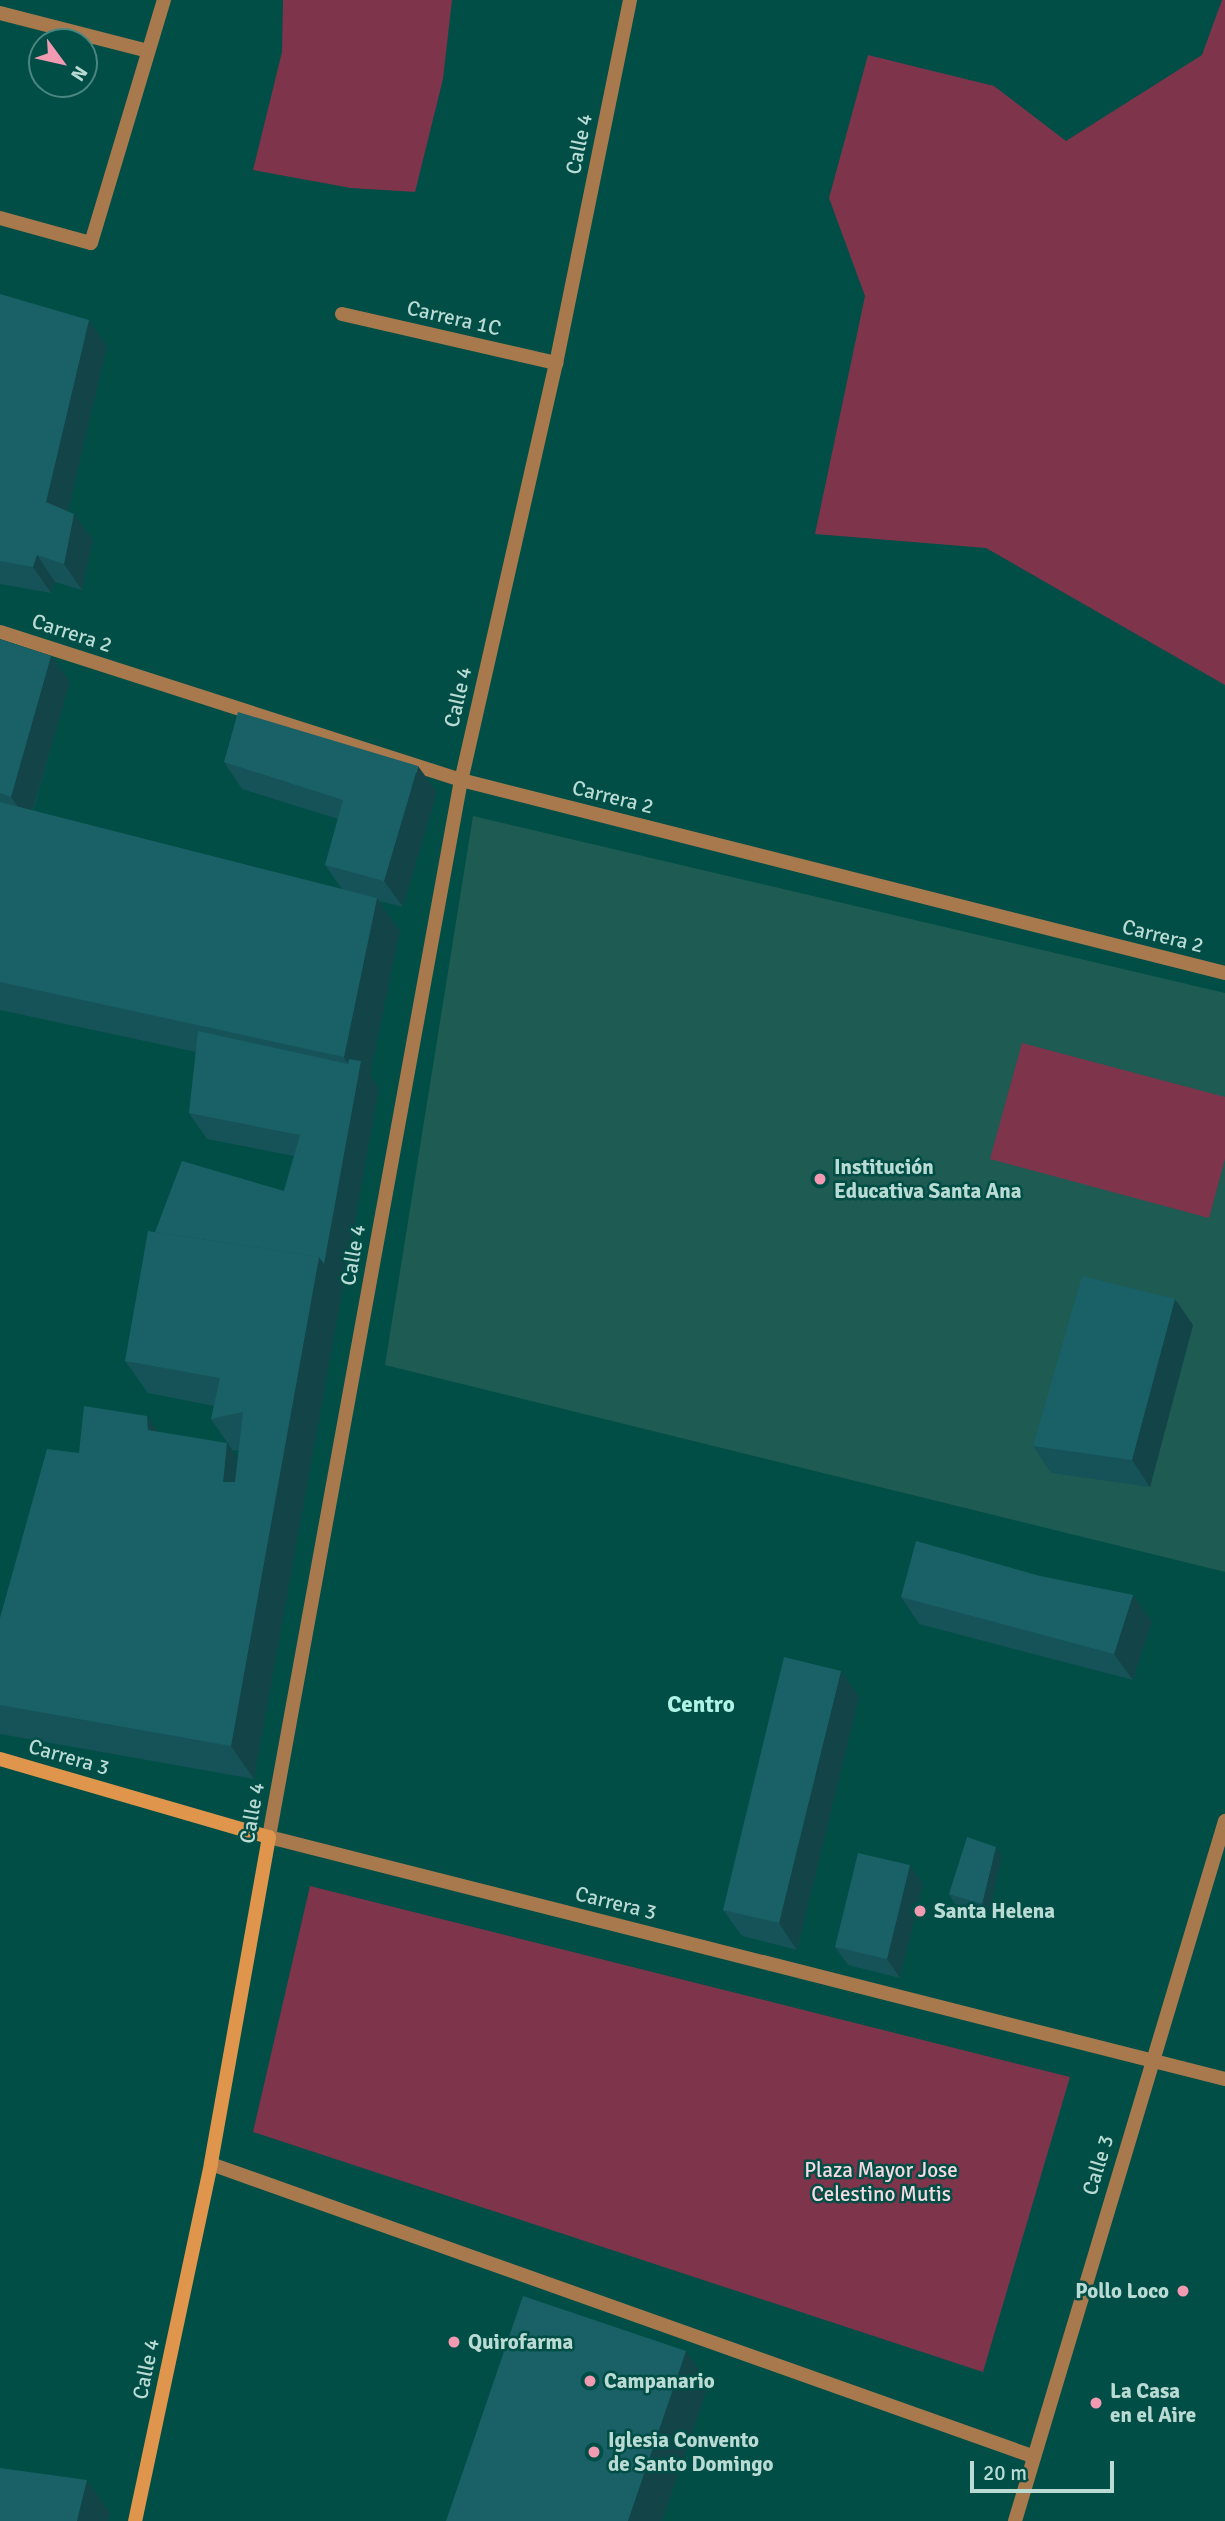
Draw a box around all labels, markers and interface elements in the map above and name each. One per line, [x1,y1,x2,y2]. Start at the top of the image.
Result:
north arrow [28,28,98,98]
text: N [65,61,93,85]
street label: Calle 4 [560,111,598,177]
street label: Carrera 1C [405,295,503,341]
street label: Carrera 2 [29,608,115,658]
street label: Calle 4 [439,664,477,730]
street label: Carrera 2 [570,775,656,819]
street label: Carrera 2 [1120,914,1206,958]
place label: Institución Educativa Santa Ana [834,1154,1021,1204]
marker: Institución Educativa Santa Ana [812,1171,828,1187]
street label: Calle 4 [335,1223,371,1287]
district label: Centro [667,1691,735,1719]
street label: Carrera 3 [26,1733,112,1781]
street label: Calle 4 [234,1781,270,1845]
street label: Carrera 3 [573,1881,659,1925]
place label: Santa Helena [934,1898,1055,1924]
marker: Santa Helena [912,1903,928,1919]
street label: Calle 3 [1077,2132,1119,2198]
park label: Plaza Mayor Jose Celestino Mutis [804,2157,958,2207]
place label: Pollo Loco [1075,2278,1169,2304]
marker: Pollo Loco [1175,2283,1191,2299]
place label: Quirofarma [468,2329,573,2355]
marker: Quirofarma [446,2334,462,2350]
street label: Calle 4 [127,2336,165,2402]
place label: Campanario [604,2368,715,2394]
marker: Campanario [582,2373,598,2389]
place label: La Casa en el Aire [1110,2378,1196,2428]
marker: La Casa en el Aire [1088,2395,1104,2411]
place label: Iglesia Convento de Santo Domingo [608,2427,774,2477]
marker: Iglesia Convento de Santo Domingo [586,2444,602,2460]
scale bar [973,2448,1116,2492]
text: 20 m [983,2460,1027,2486]

